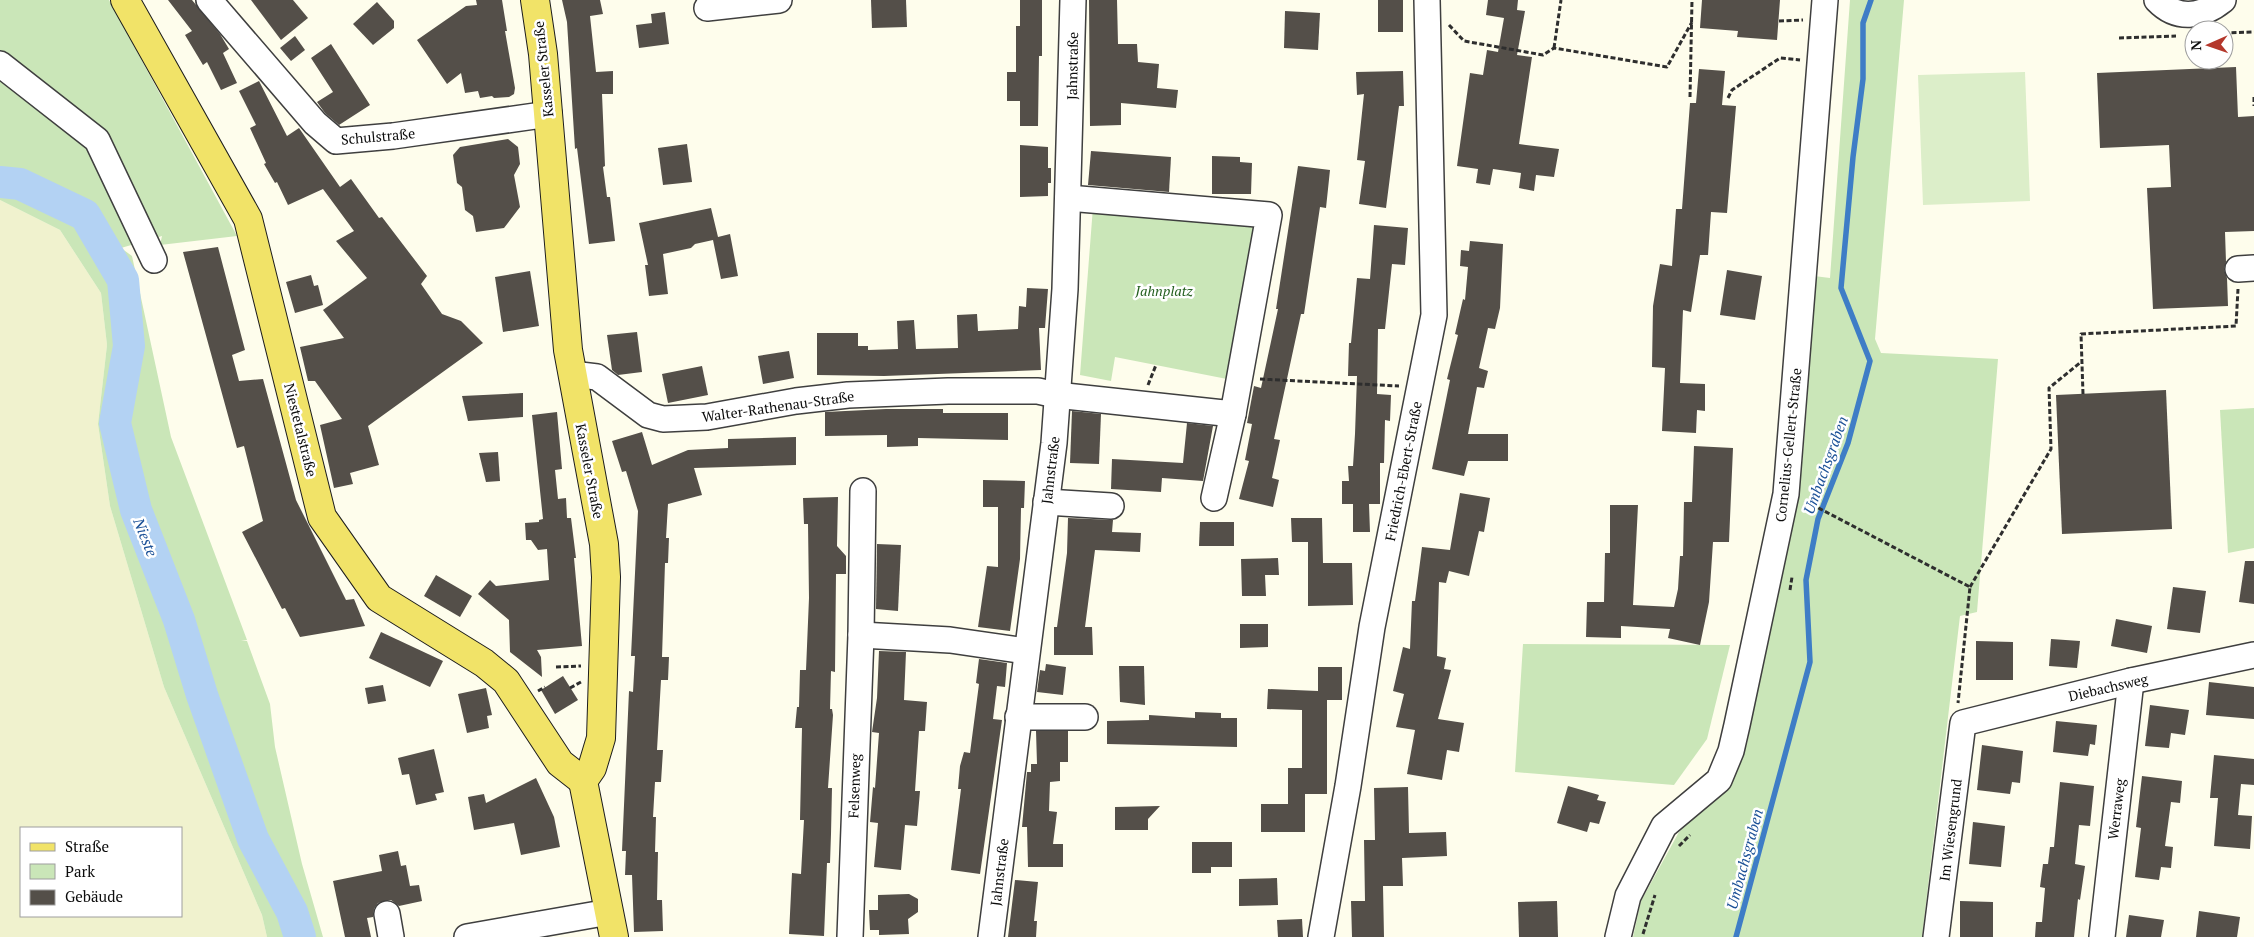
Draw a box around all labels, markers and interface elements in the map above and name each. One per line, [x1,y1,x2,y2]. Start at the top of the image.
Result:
street label: Kasseler Straße [529,20,557,118]
north arrow [2184,20,2234,70]
street label: Jahnstraße [1062,32,1082,100]
text: N [2186,39,2205,51]
street label: Schulstraße [340,123,416,149]
park label: Jahnplatz [1134,281,1194,300]
street label: Cornelius-Gellert-Straße [1770,367,1806,523]
street label: Niestetalstraße [280,381,322,479]
street label: Walter-Rathenau-Straße [701,386,855,426]
street label: Friedrich-Ebert-Straße [1380,399,1426,543]
water label: Umbachsgraben [1798,413,1852,517]
street label: Kasseler Straße [571,422,609,520]
street label: Jahnstraße [1036,435,1064,505]
water label: Nieste [129,514,163,559]
street label: Diebachsweg [2066,668,2150,705]
street label: Felsenweg [843,753,865,819]
street label: Im Wiesengrund [1934,777,1966,882]
street label: Werraweg [2103,777,2129,841]
water label: Umbachsgraben [1721,807,1767,911]
legend [20,827,182,917]
text: Straße [65,836,109,856]
street label: Jahnstraße [985,837,1013,907]
text: Park [65,861,95,881]
text: Gebäude [65,886,123,906]

